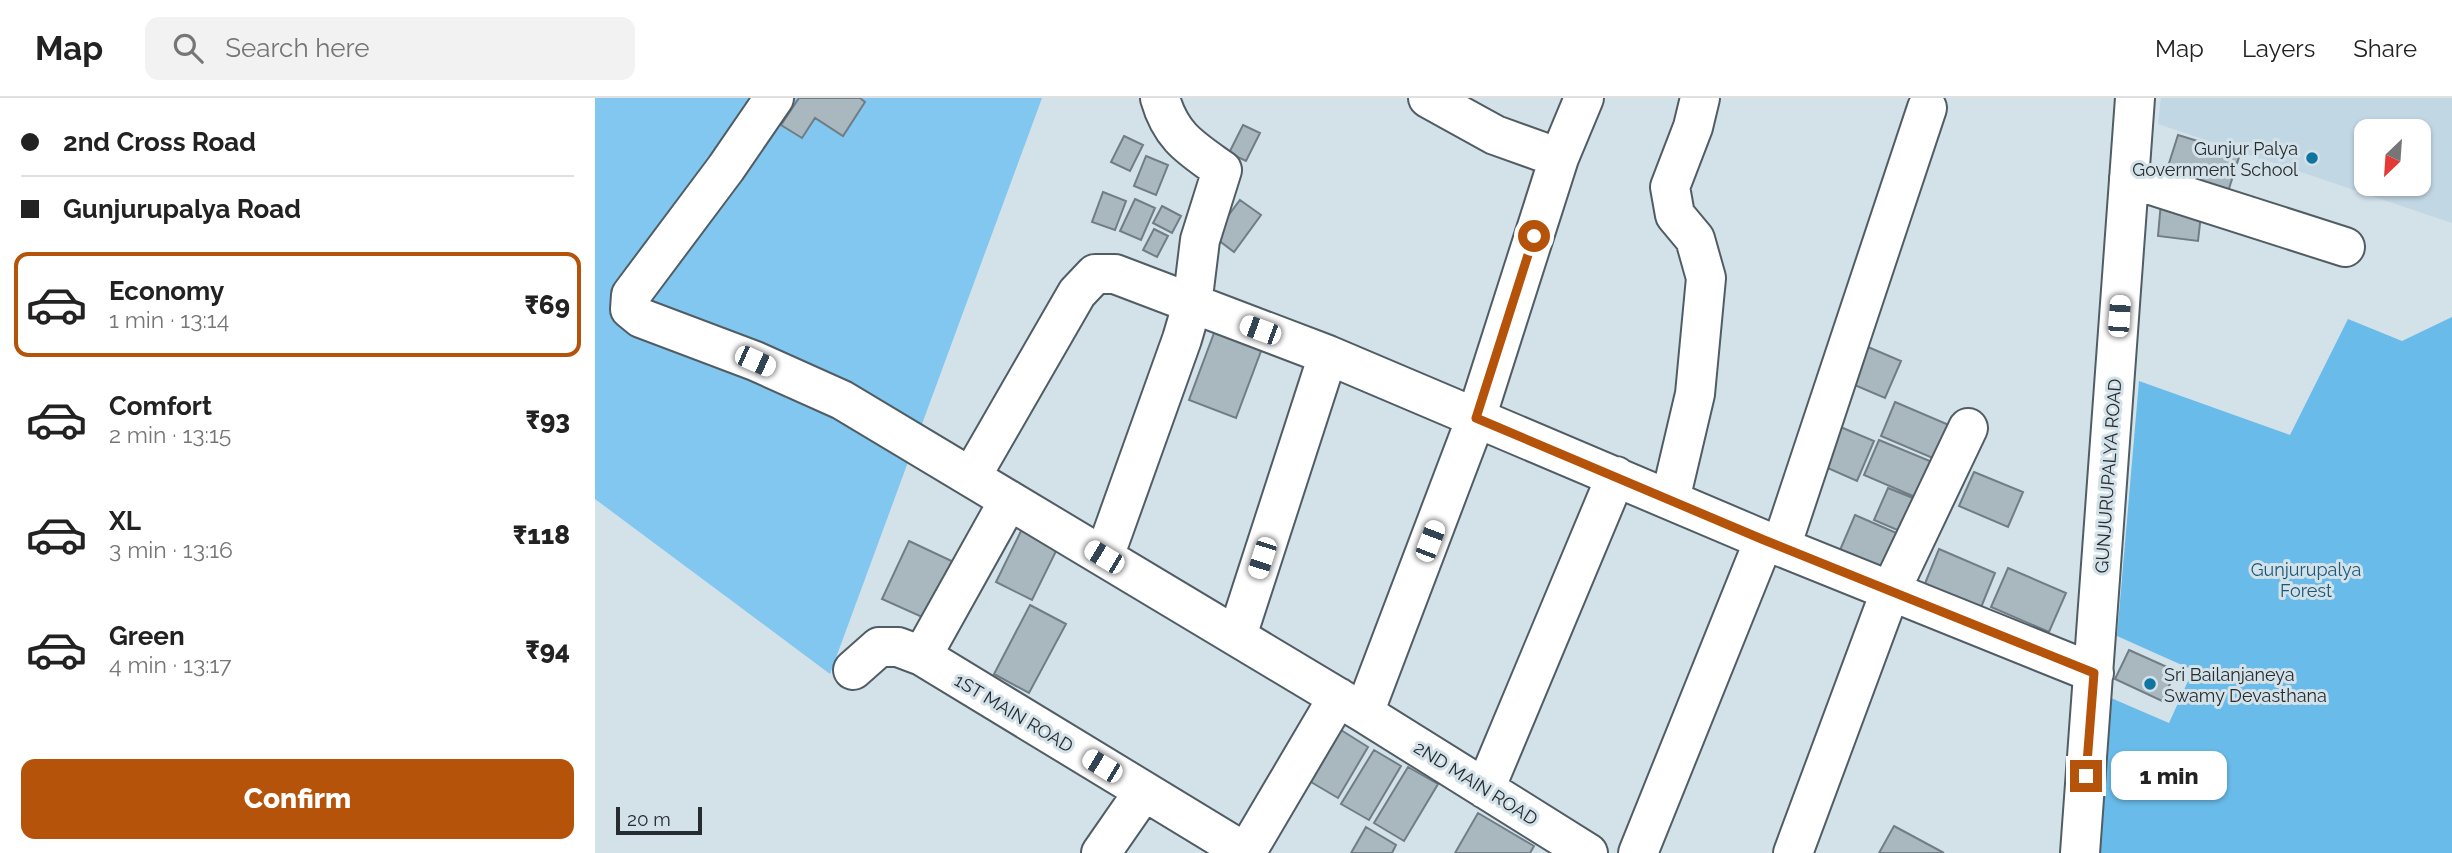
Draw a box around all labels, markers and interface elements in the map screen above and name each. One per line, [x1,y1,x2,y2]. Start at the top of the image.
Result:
search box [145,17,635,80]
text: Map [35,29,103,68]
icon: search [169,29,207,67]
text: Search here [225,33,370,63]
text: Map [2155,34,2204,63]
text: Layers [2242,34,2315,63]
text: Share [2353,34,2417,63]
north arrow [2354,119,2431,196]
map controls [2354,119,2431,196]
text: 2nd Cross Road [63,127,256,157]
place label: Gunjur Palya Government School [2132,138,2298,180]
marker: Gunjur Palya Government School [2304,150,2320,166]
text: Gunjurupalya Road [63,194,301,224]
route start [1518,220,1550,252]
icon: car [25,273,88,336]
text: Economy [109,276,224,306]
text: ₹69 [524,290,570,320]
car [2108,294,2131,338]
text: 1 min · 13:14 [109,306,229,333]
car [1237,313,1284,347]
car [732,343,779,379]
street label: GUNJURUPALYA ROAD [2091,378,2125,574]
icon: car [25,388,88,451]
text: Comfort [109,391,212,421]
text: ₹93 [525,405,570,435]
text: 2 min · 13:15 [109,421,231,448]
icon: car [25,503,88,566]
text: XL [109,506,141,536]
car [1413,518,1448,564]
text: ₹118 [513,520,570,550]
car [1246,535,1279,581]
text: 3 min · 13:16 [109,536,233,563]
car [1081,537,1128,577]
park label: Gunjurupalya Forest [2251,559,2361,601]
icon: car [25,618,88,681]
text: Green [109,621,185,651]
text: ₹94 [525,635,570,665]
text: 4 min · 13:17 [109,651,232,678]
place label: Sri Bailanjaneya Swamy Devasthana [2164,664,2327,706]
street label: 1ST MAIN ROAD [951,669,1077,757]
marker: Sri Bailanjaneya Swamy Devasthana [2142,676,2158,692]
street label: 2ND MAIN ROAD [1410,737,1542,829]
car [1079,746,1126,786]
callout: 1 min [2111,752,2226,800]
button: Confirm [21,759,574,839]
route end [2070,760,2102,792]
text: 1 min [2139,762,2199,789]
scale bar [616,804,702,836]
text: 20 m [627,808,671,830]

